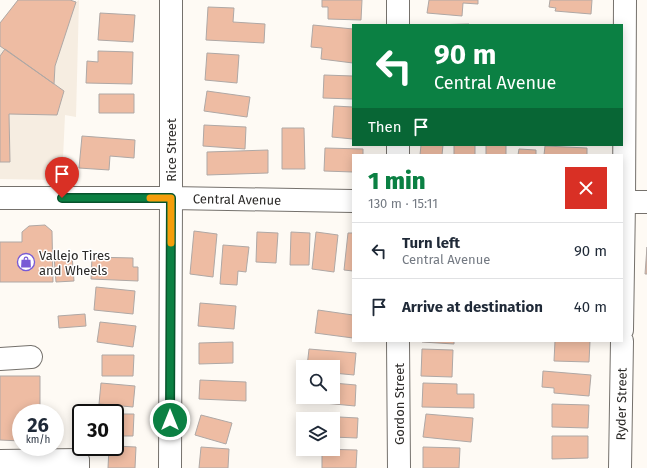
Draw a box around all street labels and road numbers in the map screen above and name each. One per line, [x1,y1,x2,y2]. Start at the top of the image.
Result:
street label: Rice Street [164,118,179,182]
street label: Central Avenue [193,191,281,208]
street label: Gordon Street [392,363,407,445]
street label: Ryder Street [613,367,630,441]

